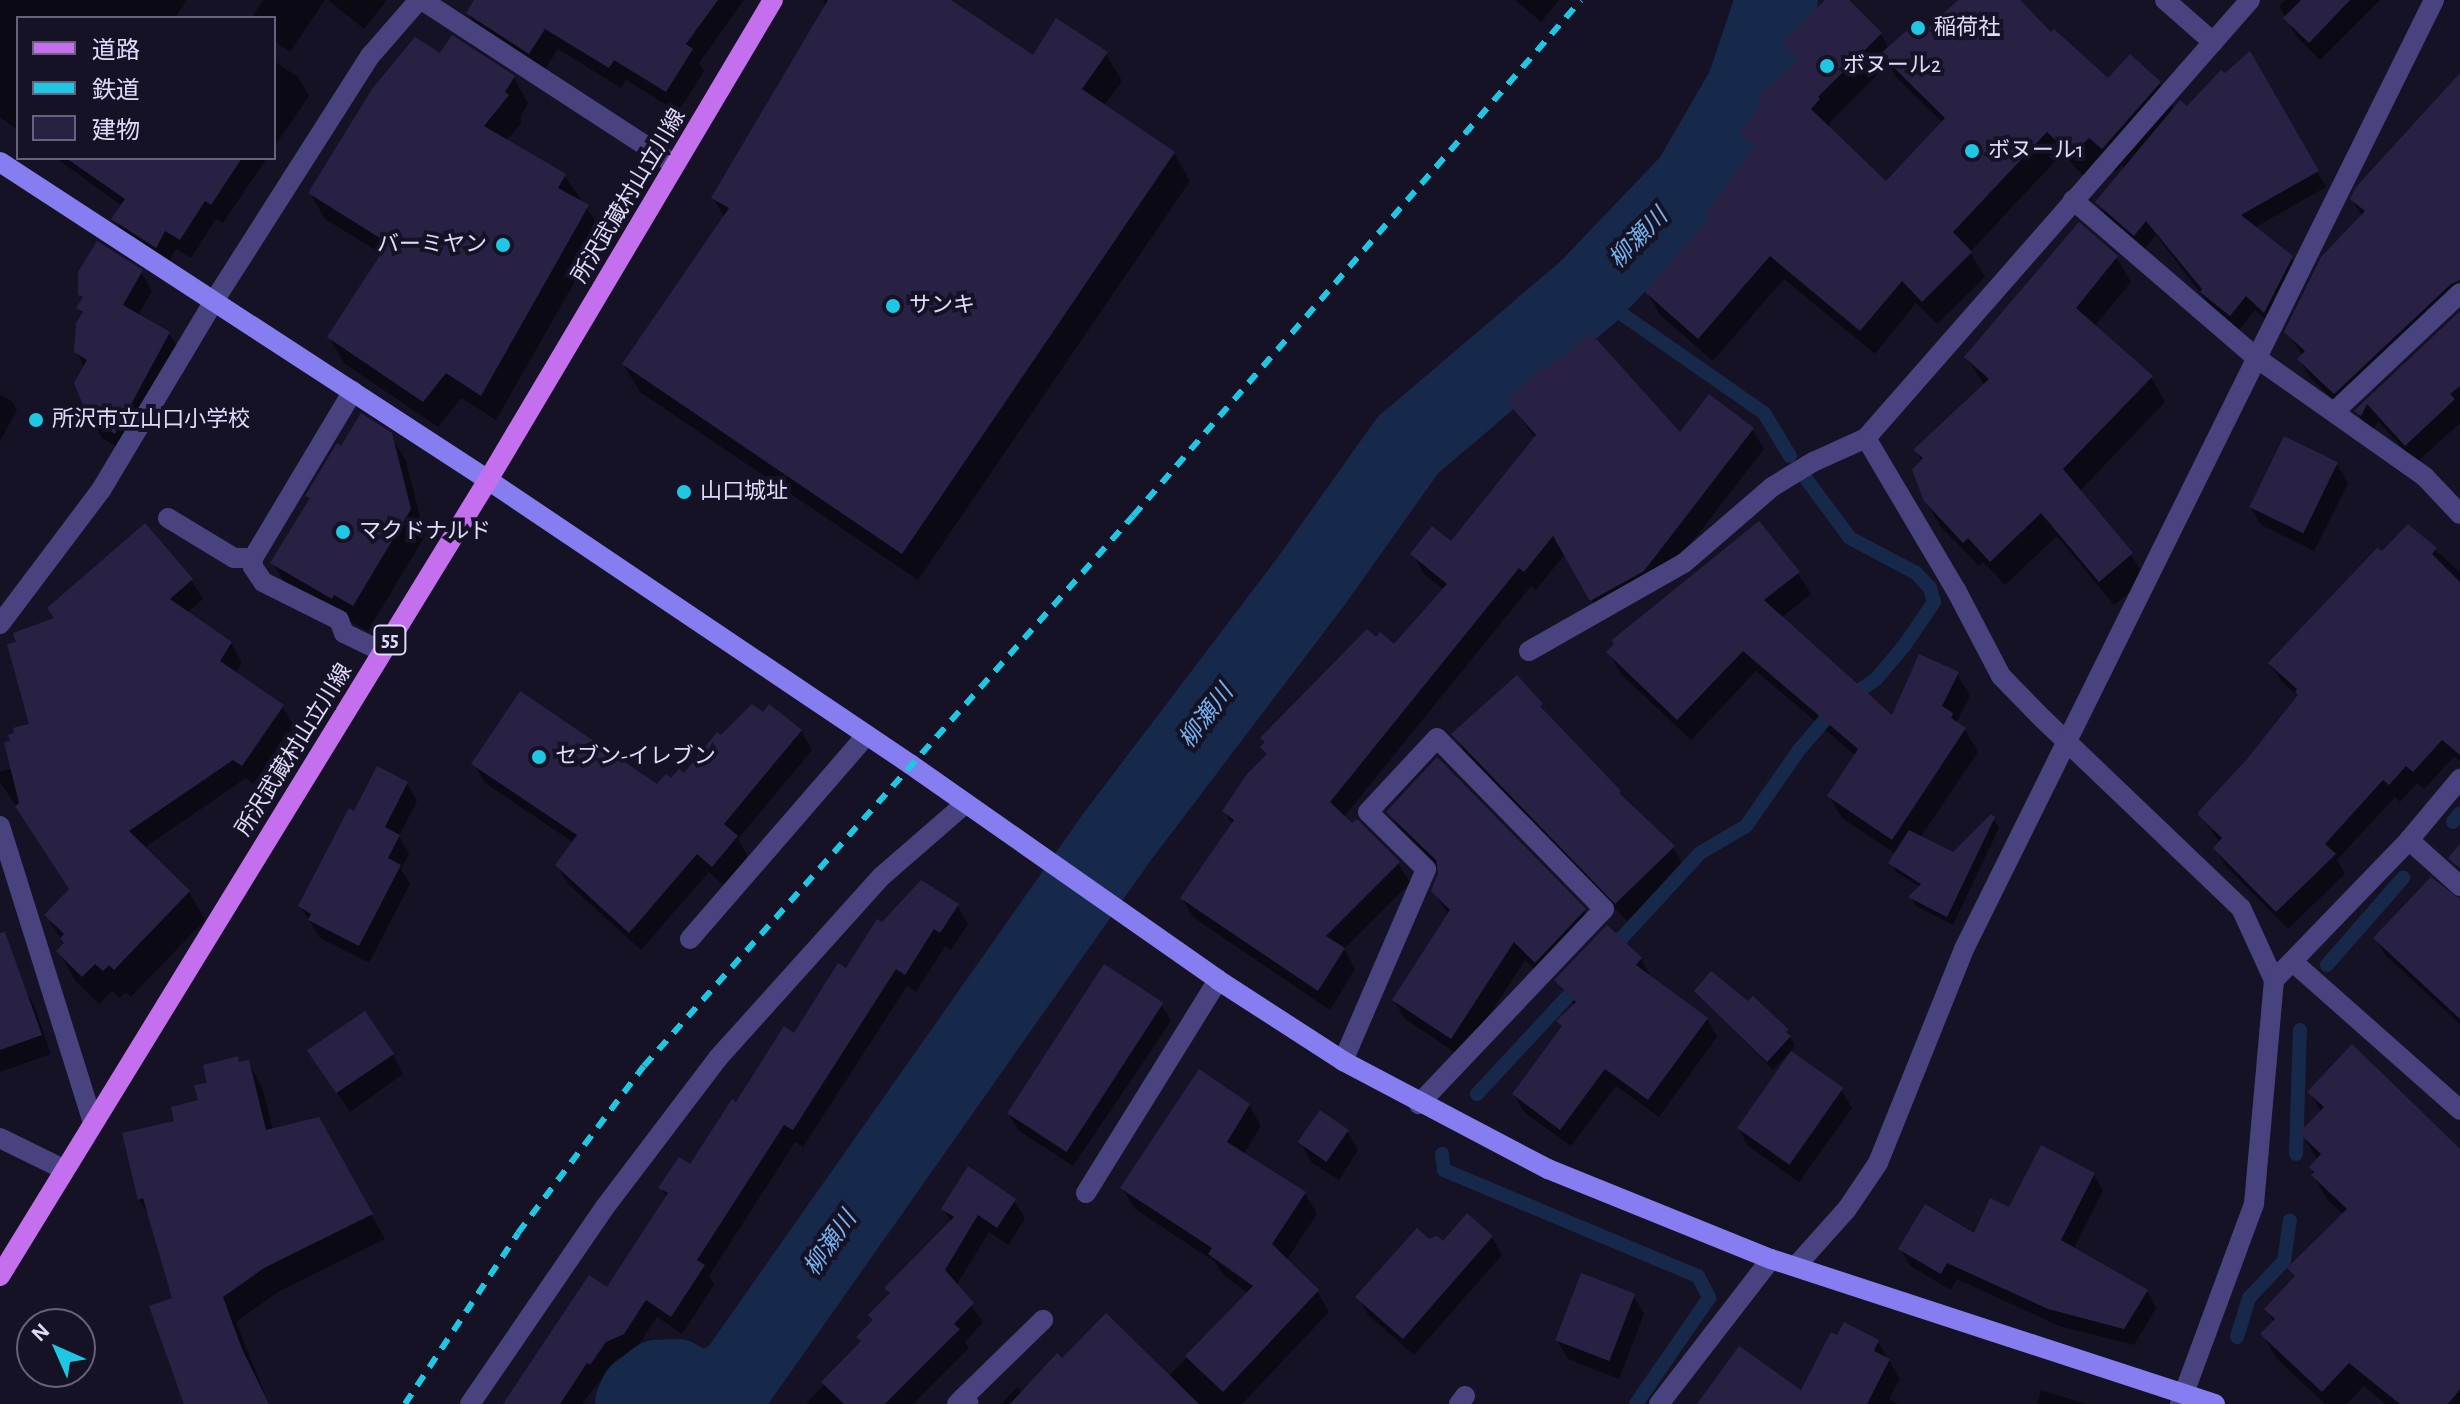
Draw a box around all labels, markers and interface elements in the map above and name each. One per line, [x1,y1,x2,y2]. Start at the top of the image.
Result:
place label: 稲荷社 [1934,15,2000,41]
legend [16,16,276,160]
marker: 稲荷社 [1909,19,1927,37]
text: 道路 [92,39,140,63]
place label: ボヌール2 [1843,53,1941,79]
marker: ボヌール2 [1818,57,1836,75]
text: 鉄道 [92,79,140,103]
street label: 所沢武蔵村山立川線 [567,104,691,288]
text: 建物 [92,119,140,143]
place label: ボヌール1 [1988,138,2084,164]
marker: ボヌール1 [1963,142,1981,160]
water label: 柳瀬川 [1604,203,1674,275]
place label: バーミヤン [377,232,487,258]
marker: バーミヤン [494,236,512,254]
place label: サンキ [909,293,975,319]
marker: サンキ [884,297,902,315]
place label: 所沢市立山口小学校 [52,407,250,433]
marker: 所沢市立山口小学校 [27,411,45,429]
place label: 山口城址 [700,479,788,505]
marker: 山口城址 [675,483,693,501]
place label: マクドナルド [359,519,491,545]
marker: マクドナルド [334,523,352,541]
road number: 55 [372,624,408,656]
street label: 所沢武蔵村山立川線 [230,659,358,841]
water label: 柳瀬川 [1174,680,1240,754]
place label: セブン-イレブン [555,744,716,770]
marker: セブン-イレブン [530,748,548,766]
water label: 柳瀬川 [799,1206,863,1282]
north arrow [16,1308,96,1388]
text: N [27,1319,54,1346]

